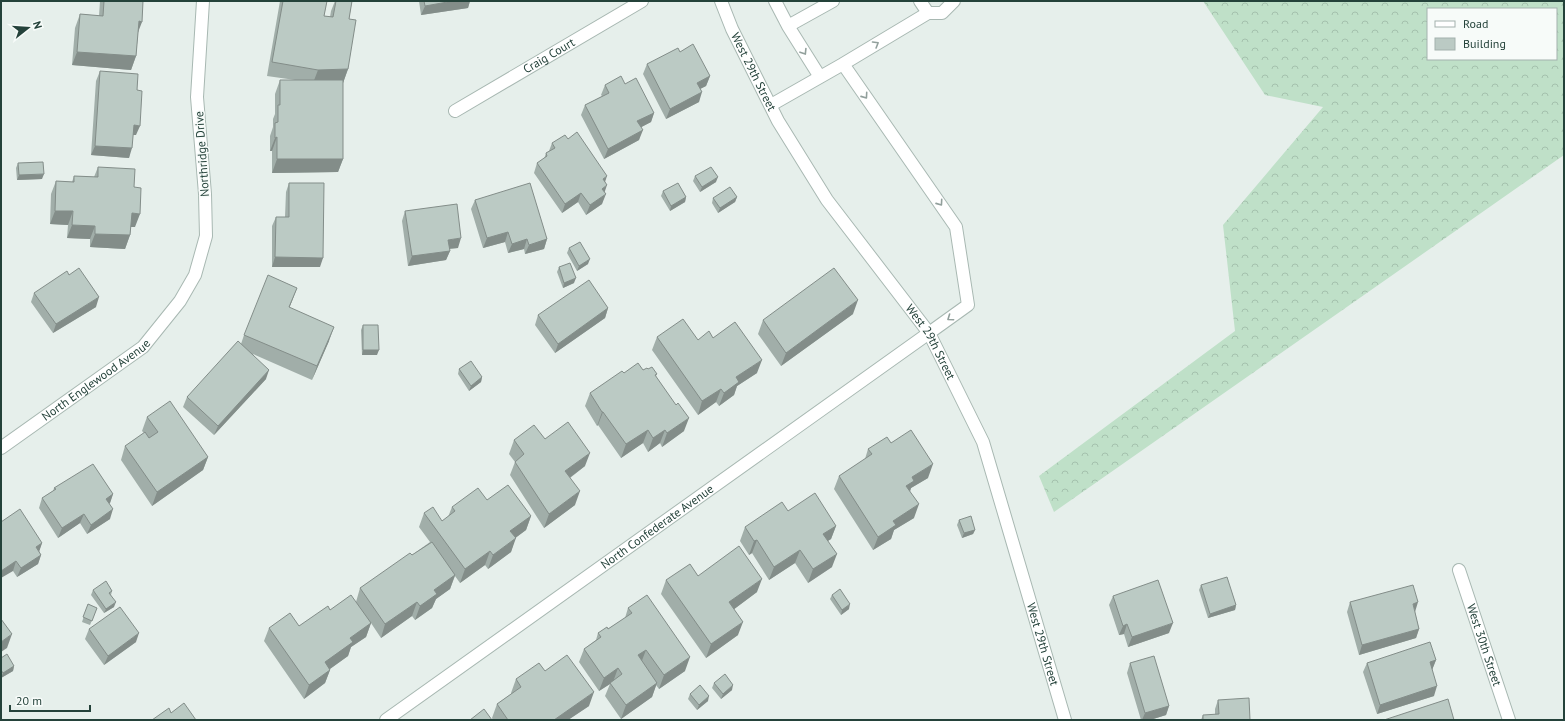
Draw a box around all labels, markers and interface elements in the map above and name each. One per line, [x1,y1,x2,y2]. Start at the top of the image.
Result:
north arrow [8,8,48,48]
legend [1427,8,1557,60]
text: Road [1463,16,1488,31]
text: N [30,20,45,31]
street label: West 29th Street [728,30,780,113]
street label: Craig Court [520,34,577,76]
text: Building [1463,36,1506,51]
one-way arrow [872,41,879,49]
one-way arrow [799,48,807,55]
one-way arrow [860,92,868,99]
street label: Northridge Drive [191,111,212,197]
one-way arrow [935,199,943,206]
street label: West 29th Street [903,301,959,382]
one-way arrow [948,313,955,320]
street label: North Englewood Avenue [39,336,153,424]
street label: North Confederate Avenue [598,481,716,572]
street label: West 29th Street [1024,601,1062,687]
street label: West 30th Street [1464,602,1505,688]
scale bar [10,687,90,713]
text: 20 m [16,693,42,708]

